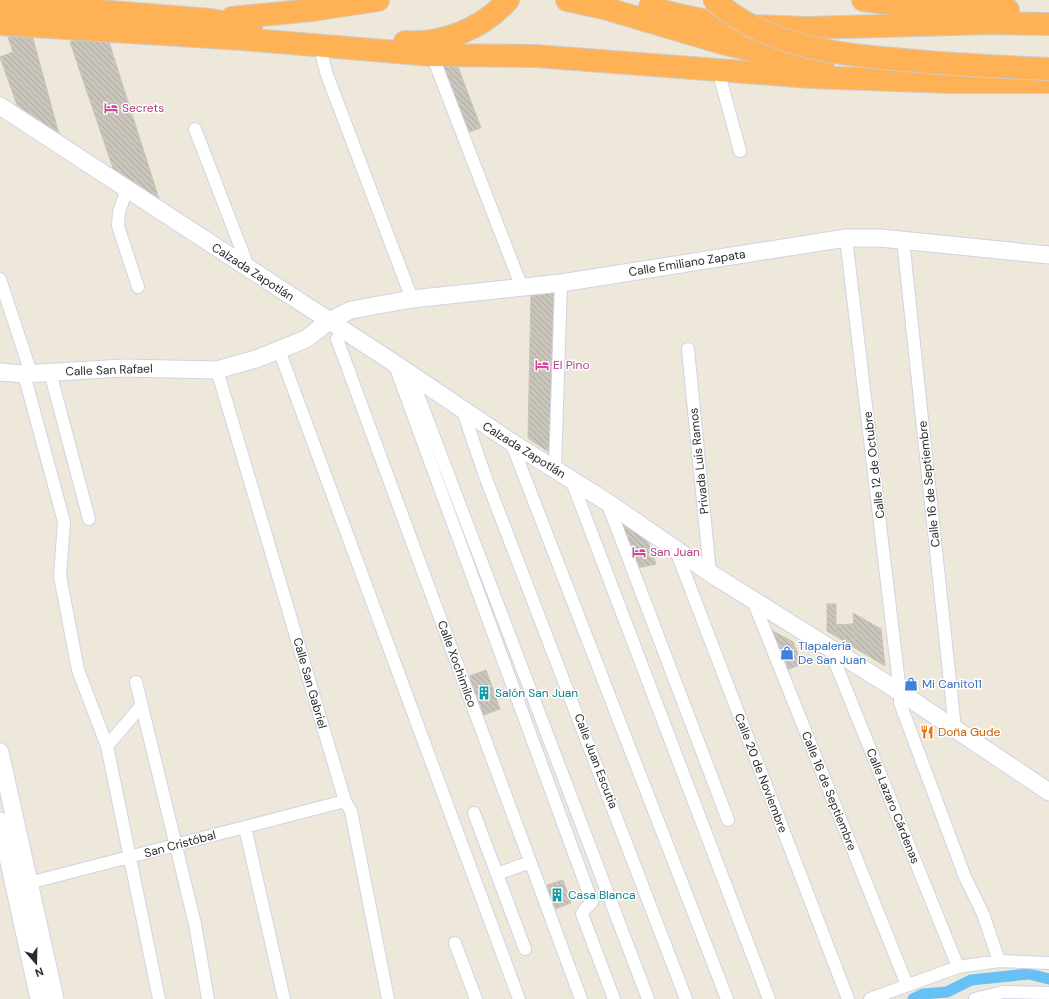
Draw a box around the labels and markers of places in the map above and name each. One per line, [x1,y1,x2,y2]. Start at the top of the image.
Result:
hotel icon: Secrets [103,100,119,116]
place label: Secrets [122,100,164,116]
hotel icon: El Pino [534,357,550,373]
place label: El Pino [553,357,590,373]
hotel icon: San Juan [631,544,647,560]
place label: San Juan [650,544,700,560]
place label: Tlapalería De San Juan [798,638,866,668]
shop icon: Tlapalería De San Juan [779,645,795,661]
shop icon: Mi Canito11 [903,676,919,692]
place label: Mi Canito11 [922,676,982,692]
building icon: Salón San Juan [476,685,492,701]
place label: Salón San Juan [495,685,578,701]
restaurant icon: Doña Gude [919,724,935,740]
place label: Doña Gude [938,724,1000,740]
building icon: Casa Blanca [549,887,565,903]
place label: Casa Blanca [568,887,636,903]

